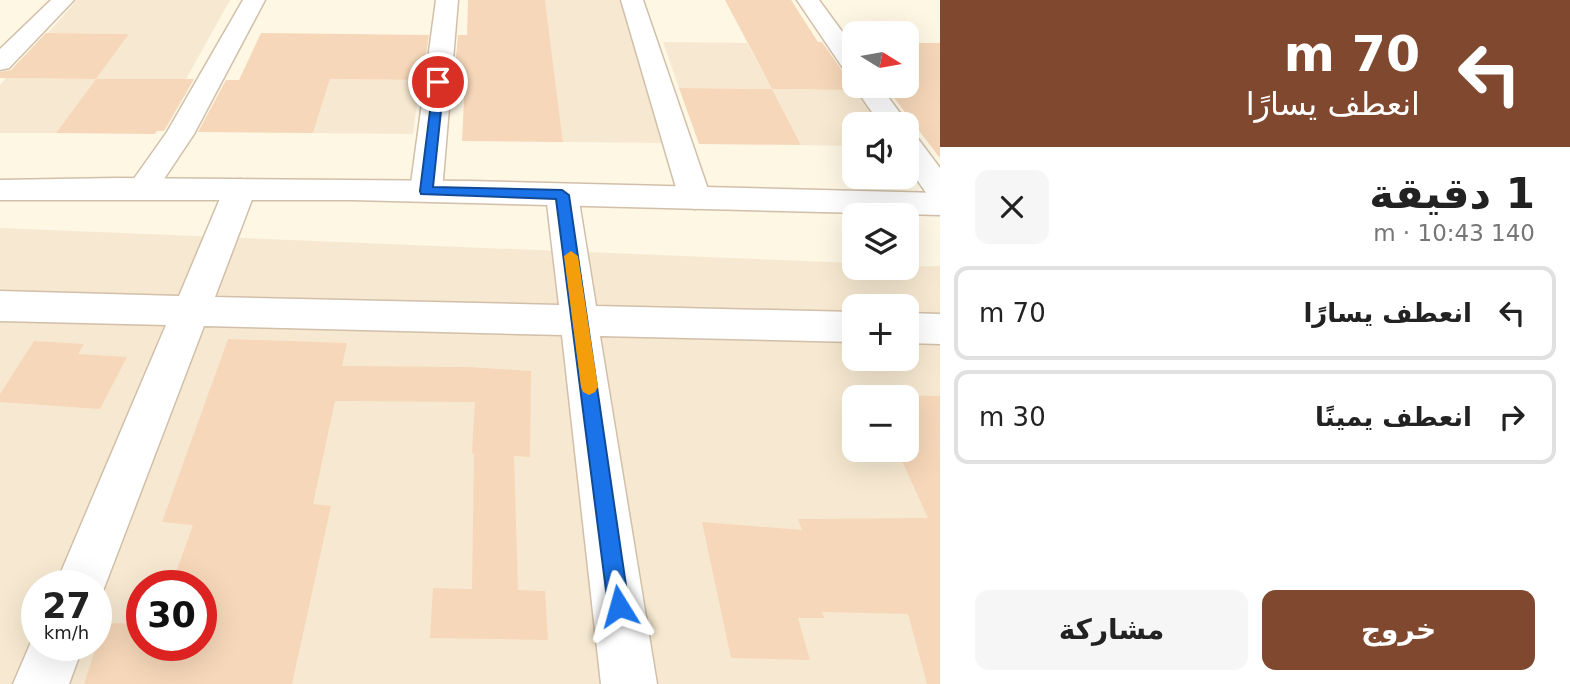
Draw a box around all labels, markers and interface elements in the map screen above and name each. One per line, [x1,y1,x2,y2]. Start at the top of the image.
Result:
north arrow [842,21,919,98]
map controls [842,21,919,462]
text: 70 m [1284,26,1420,83]
icon: left [1444,28,1535,119]
pin [408,52,468,112]
icon: arrive [419,63,457,101]
text: انعطف يسارًا [1246,85,1420,123]
button: sound [842,112,919,189]
text: 1 دقيقة [1369,169,1535,218]
button: close [975,170,1049,244]
button: layers [842,203,919,280]
text: 140 m · 10:43 [1373,220,1535,246]
button: + [842,294,919,371]
icon: left [1493,294,1531,332]
text: 70 m [979,298,1046,328]
text: انعطف يسارًا [1303,298,1472,328]
button: − [842,385,919,462]
icon: right [1493,398,1531,436]
text: 30 m [979,402,1046,432]
text: انعطف يمينًا [1315,402,1472,432]
position arrow [582,569,656,643]
speed limit sign: 30 [126,570,217,661]
text: 27 [42,586,91,626]
button: مشاركة [975,590,1248,670]
button: خروج [1262,590,1535,670]
text: km/h [44,622,89,643]

